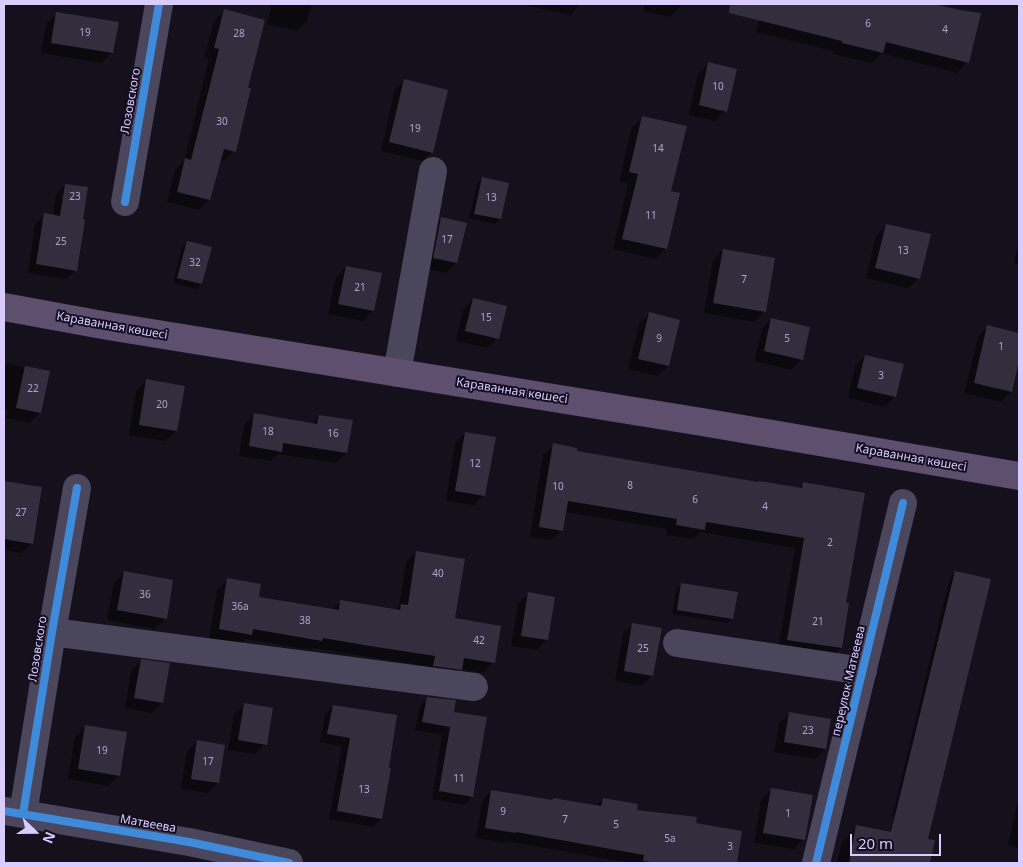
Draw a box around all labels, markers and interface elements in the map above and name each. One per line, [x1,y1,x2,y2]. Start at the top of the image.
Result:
house number: 6 [865,18,871,30]
house number: 4 [942,24,948,36]
house number: 19 [79,27,91,39]
house number: 28 [233,28,245,40]
street label: Лозовского [118,67,144,135]
house number: 10 [712,81,724,93]
house number: 30 [216,116,228,128]
house number: 19 [409,123,421,135]
house number: 14 [652,143,664,155]
house number: 23 [69,191,81,203]
house number: 13 [485,192,497,204]
house number: 11 [645,210,657,222]
house number: 17 [441,234,453,246]
house number: 25 [55,236,67,248]
house number: 13 [897,245,909,257]
house number: 32 [189,257,201,269]
house number: 7 [741,274,747,286]
house number: 21 [354,282,366,294]
street label: Караванная көшесі [55,309,169,343]
house number: 15 [480,312,492,324]
house number: 9 [656,333,662,345]
house number: 5 [784,333,790,345]
house number: 1 [998,341,1004,353]
house number: 3 [878,370,884,382]
street label: Караванная көшесі [455,375,569,407]
house number: 22 [27,383,39,395]
house number: 20 [156,399,168,411]
house number: 18 [262,426,274,438]
house number: 16 [327,428,339,440]
street label: Караванная көшесі [854,441,968,475]
house number: 12 [469,458,481,470]
house number: 8 [627,480,633,492]
house number: 10 [552,481,564,493]
house number: 6 [692,494,698,506]
house number: 4 [762,501,768,513]
house number: 27 [15,507,27,519]
house number: 2 [827,537,833,549]
house number: 40 [432,568,444,580]
house number: 36 [139,589,151,601]
house number: 36а [232,601,248,613]
street label: Лозовского [26,615,50,683]
house number: 38 [299,615,311,627]
house number: 21 [812,616,824,628]
street label: переулок Матвеева [829,624,869,738]
house number: 42 [473,635,485,647]
house number: 25 [637,643,649,655]
house number: 23 [802,725,814,737]
house number: 19 [96,745,108,757]
house number: 17 [202,756,214,768]
house number: 11 [453,773,465,785]
house number: 13 [358,784,370,796]
house number: 9 [500,806,506,818]
north arrow [10,807,60,857]
house number: 1 [785,808,791,820]
street label: Матвеева [119,812,177,836]
house number: 7 [562,814,568,826]
house number: 5 [613,819,619,831]
scale bar [853,824,944,856]
text: N [38,829,60,847]
house number: 5а [664,833,676,845]
text: 20 m [858,833,893,853]
house number: 3 [727,841,733,853]

